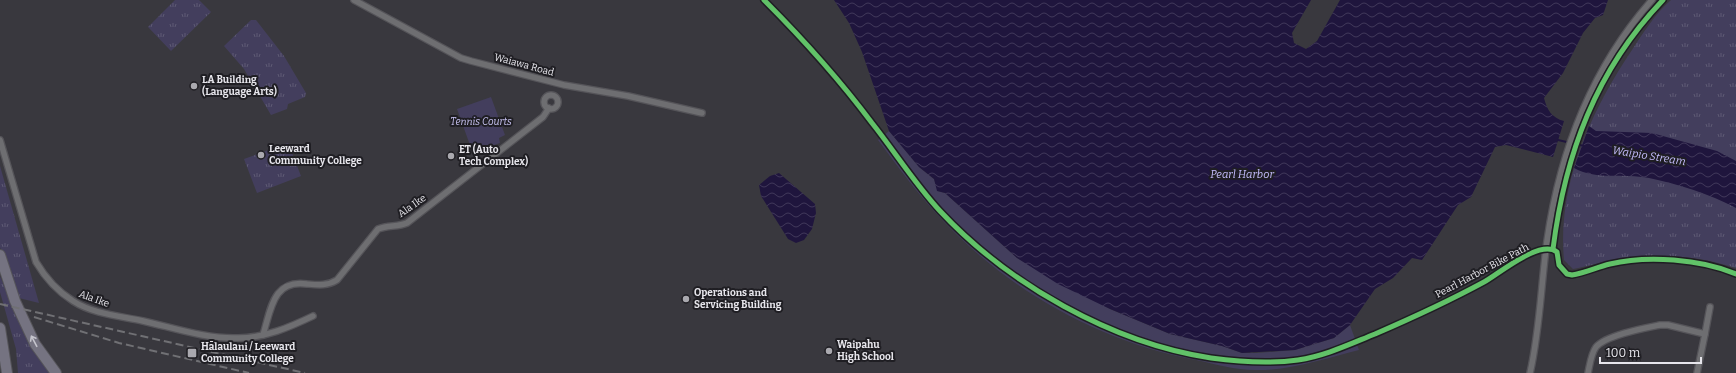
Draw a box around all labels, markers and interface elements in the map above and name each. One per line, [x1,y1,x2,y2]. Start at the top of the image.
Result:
street label: Waiawa Road [493,51,555,79]
place label: LA Building (Language Arts) [202,74,277,98]
marker: LA Building (Language Arts) [189,81,199,91]
park label: Tennis Courts [450,116,512,128]
place label: Leeward Community College [269,143,362,167]
place label: ET (Auto Tech Complex) [459,143,528,168]
water label: Waipio Stream [1611,144,1687,168]
marker: Leeward Community College [256,150,266,160]
marker: ET (Auto Tech Complex) [446,151,456,161]
water label: Pearl Harbor [1210,168,1274,181]
street label: Ala Ike [396,192,428,220]
street label: Pearl Harbor Bike Path [1433,241,1532,301]
place label: Operations and Servicing Building [694,287,782,311]
street label: Ala Ike [77,288,111,310]
marker: Operations and Servicing Building [681,294,691,304]
one-way arrow [30,335,37,347]
place label: Waipahu High School [837,339,894,363]
scale bar [1600,339,1701,365]
place label: Hālaulani / Leeward Community College [201,341,295,365]
marker: Waipahu High School [824,346,834,356]
text: 100 m [1606,346,1641,360]
marker: Hālaulani / Leeward Community College [186,347,198,359]

